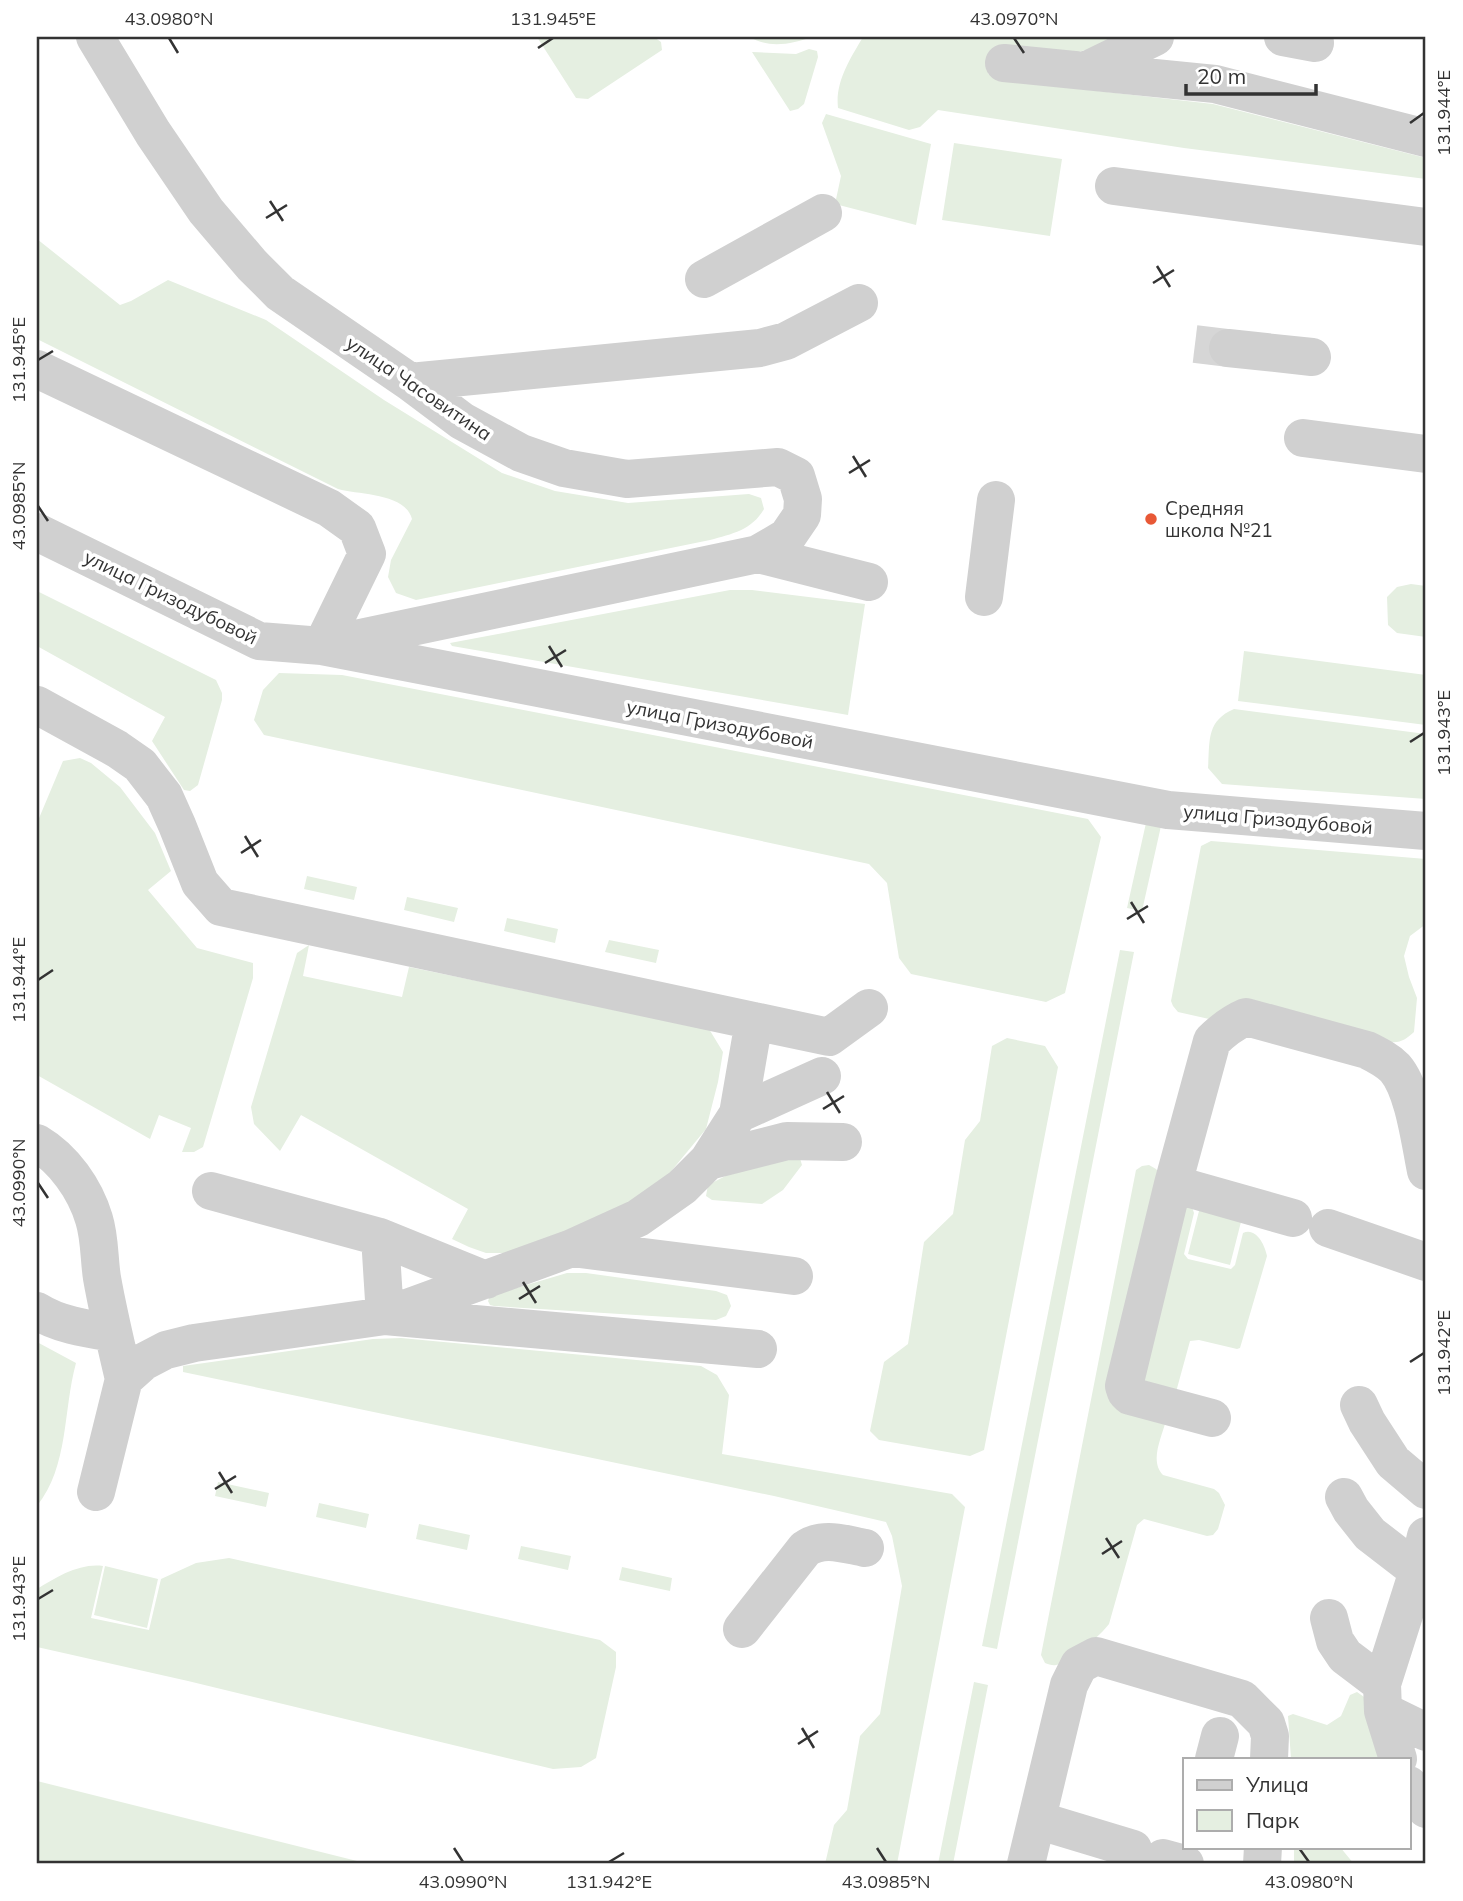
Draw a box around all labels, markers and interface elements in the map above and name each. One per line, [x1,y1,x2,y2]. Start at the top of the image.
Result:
text: 43.0980°N [124,7,214,30]
text: 131.945°E [510,7,596,30]
text: 43.0970°N [969,7,1059,30]
scale bar [1186,52,1316,96]
text: 20 m [1197,63,1246,89]
text: 131.944°E [1432,70,1455,156]
text: 131.945°E [7,317,30,403]
street label: улица Часовитина [342,330,496,446]
text: 43.0985°N [7,461,30,551]
place label: Средняя школа №21 [1165,496,1273,542]
marker: Средняя школа №21 [1143,511,1159,527]
street label: улица Гризодубовой [80,545,262,649]
text: 131.943°E [1432,690,1455,776]
street label: улица Гризодубовой [625,694,815,754]
street label: улица Гризодубовой [1182,799,1374,839]
text: 131.944°E [7,937,30,1023]
text: 43.0990°N [7,1138,30,1228]
text: 131.942°E [1432,1310,1455,1396]
text: 131.943°E [7,1556,30,1642]
legend [1183,1758,1410,1848]
text: Улица [1245,1771,1309,1797]
text: Парк [1246,1807,1300,1833]
text: 43.0990°N [418,1870,508,1893]
text: 131.942°E [566,1870,652,1893]
text: 43.0985°N [841,1870,931,1893]
text: 43.0980°N [1264,1870,1354,1893]

